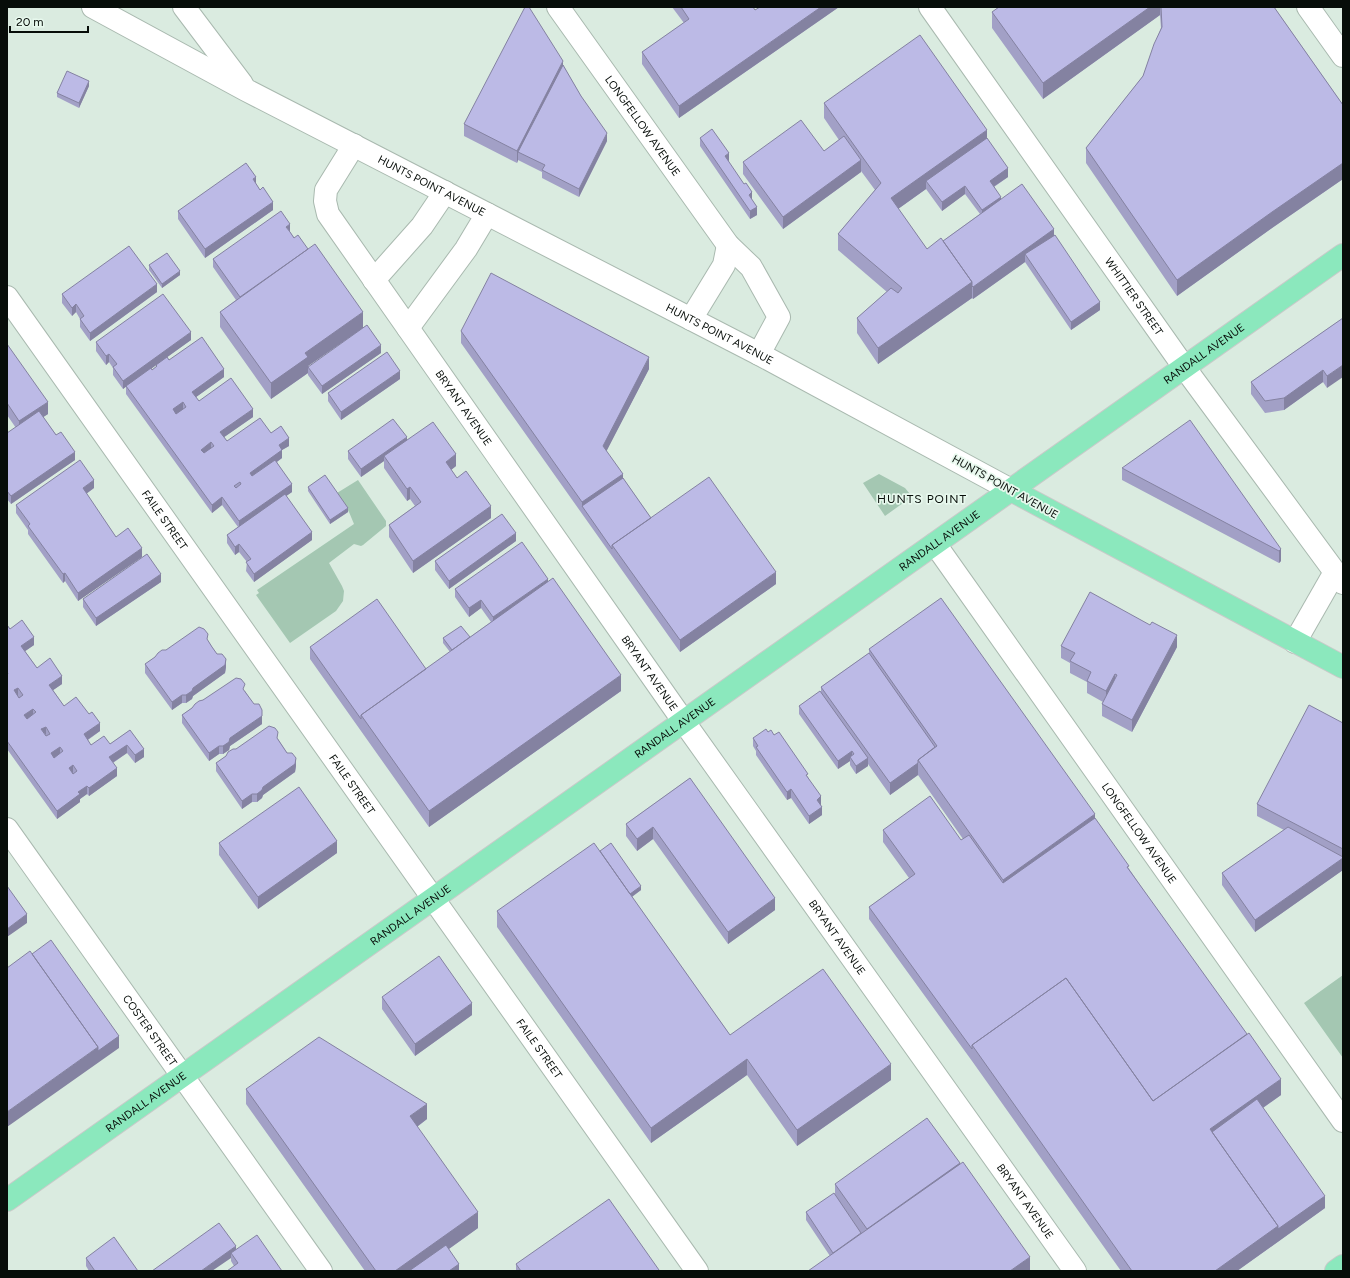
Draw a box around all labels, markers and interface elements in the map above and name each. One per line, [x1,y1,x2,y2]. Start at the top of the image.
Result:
scale bar [10,8,88,34]
text: 20 m [16,15,44,29]
street label: LONGFELLOW AVENUE [603,73,683,179]
street label: HUNTS POINT AVENUE [376,153,488,219]
street label: WHITTIER STREET [1102,255,1166,338]
street label: HUNTS POINT AVENUE [664,301,776,367]
street label: RANDALL AVENUE [1161,320,1247,386]
street label: BRYANT AVENUE [433,368,495,448]
street label: HUNTS POINT AVENUE [950,452,1060,522]
street label: FAILE STREET [139,487,190,552]
district label: HUNTS POINT [877,492,967,506]
street label: RANDALL AVENUE [896,507,982,574]
street label: BRYANT AVENUE [619,633,681,713]
street label: RANDALL AVENUE [632,695,718,761]
street label: FAILE STREET [327,752,378,817]
street label: LONGFELLOW AVENUE [1099,780,1179,886]
street label: RANDALL AVENUE [367,882,453,948]
street label: BRYANT AVENUE [806,897,868,977]
street label: COSTER STREET [120,992,180,1068]
street label: FAILE STREET [514,1016,565,1081]
street label: RANDALL AVENUE [103,1069,189,1135]
street label: BRYANT AVENUE [994,1161,1056,1241]

